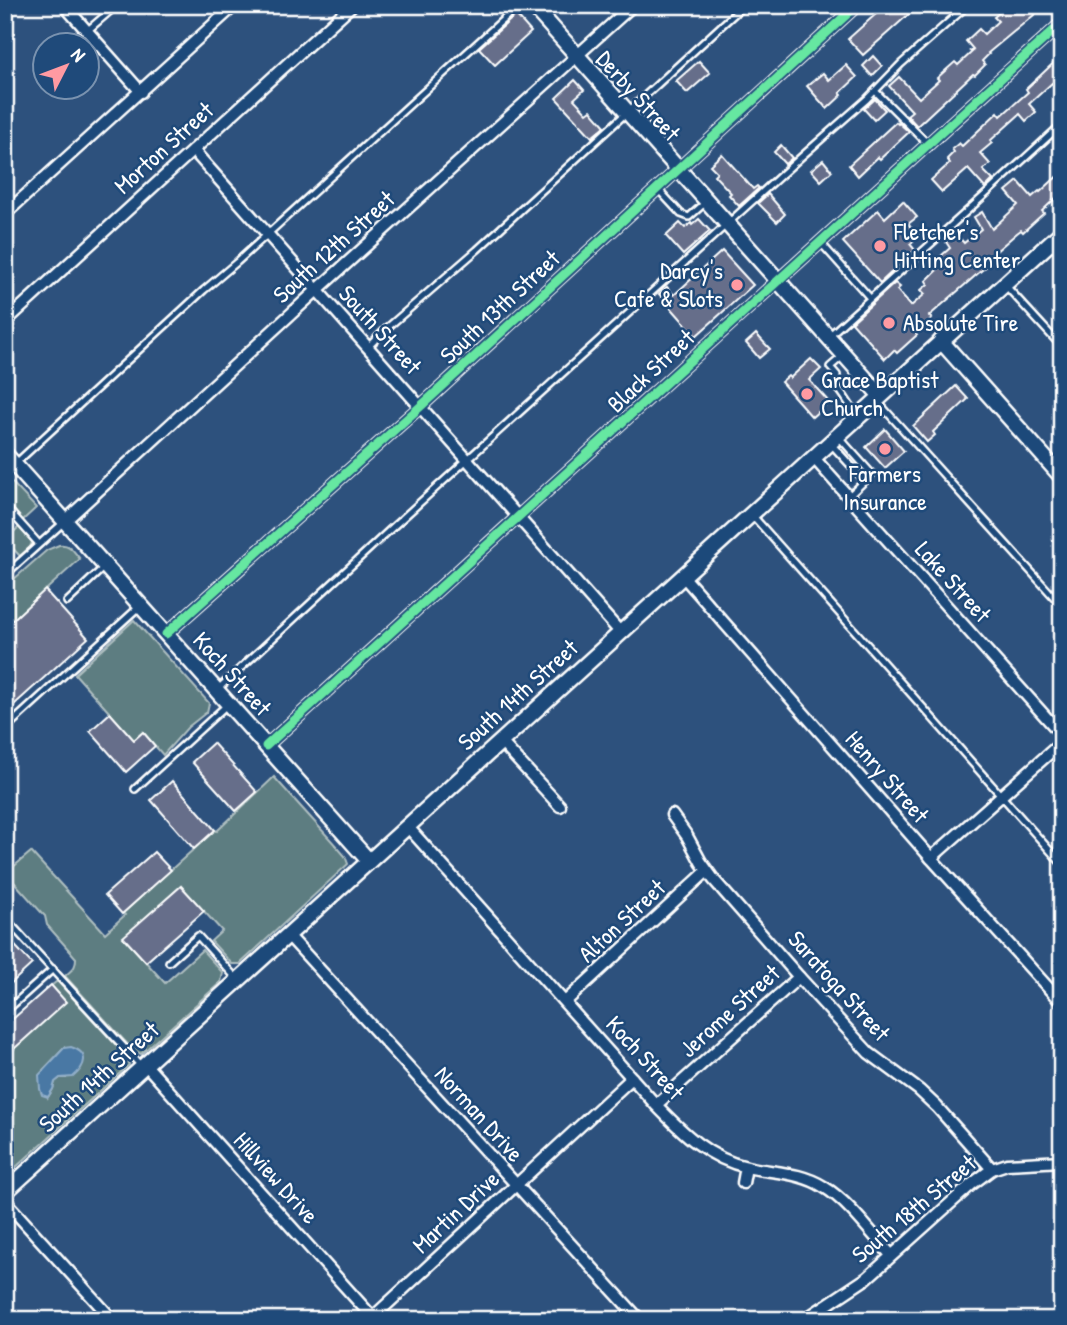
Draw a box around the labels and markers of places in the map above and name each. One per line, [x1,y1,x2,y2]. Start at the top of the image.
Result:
place label: Fletcher's Hitting Center [893,215,1020,275]
marker: Fletcher's Hitting Center [872,238,888,254]
place label: Darcy's Cafe & Slots [614,254,723,314]
marker: Darcy's Cafe & Slots [729,277,745,293]
place label: Absolute Tire [903,306,1019,338]
marker: Absolute Tire [881,315,897,331]
place label: Grace Baptist Church [821,363,939,423]
marker: Grace Baptist Church [799,386,815,402]
marker: Farmers Insurance [877,441,893,457]
place label: Farmers Insurance [843,457,927,517]

